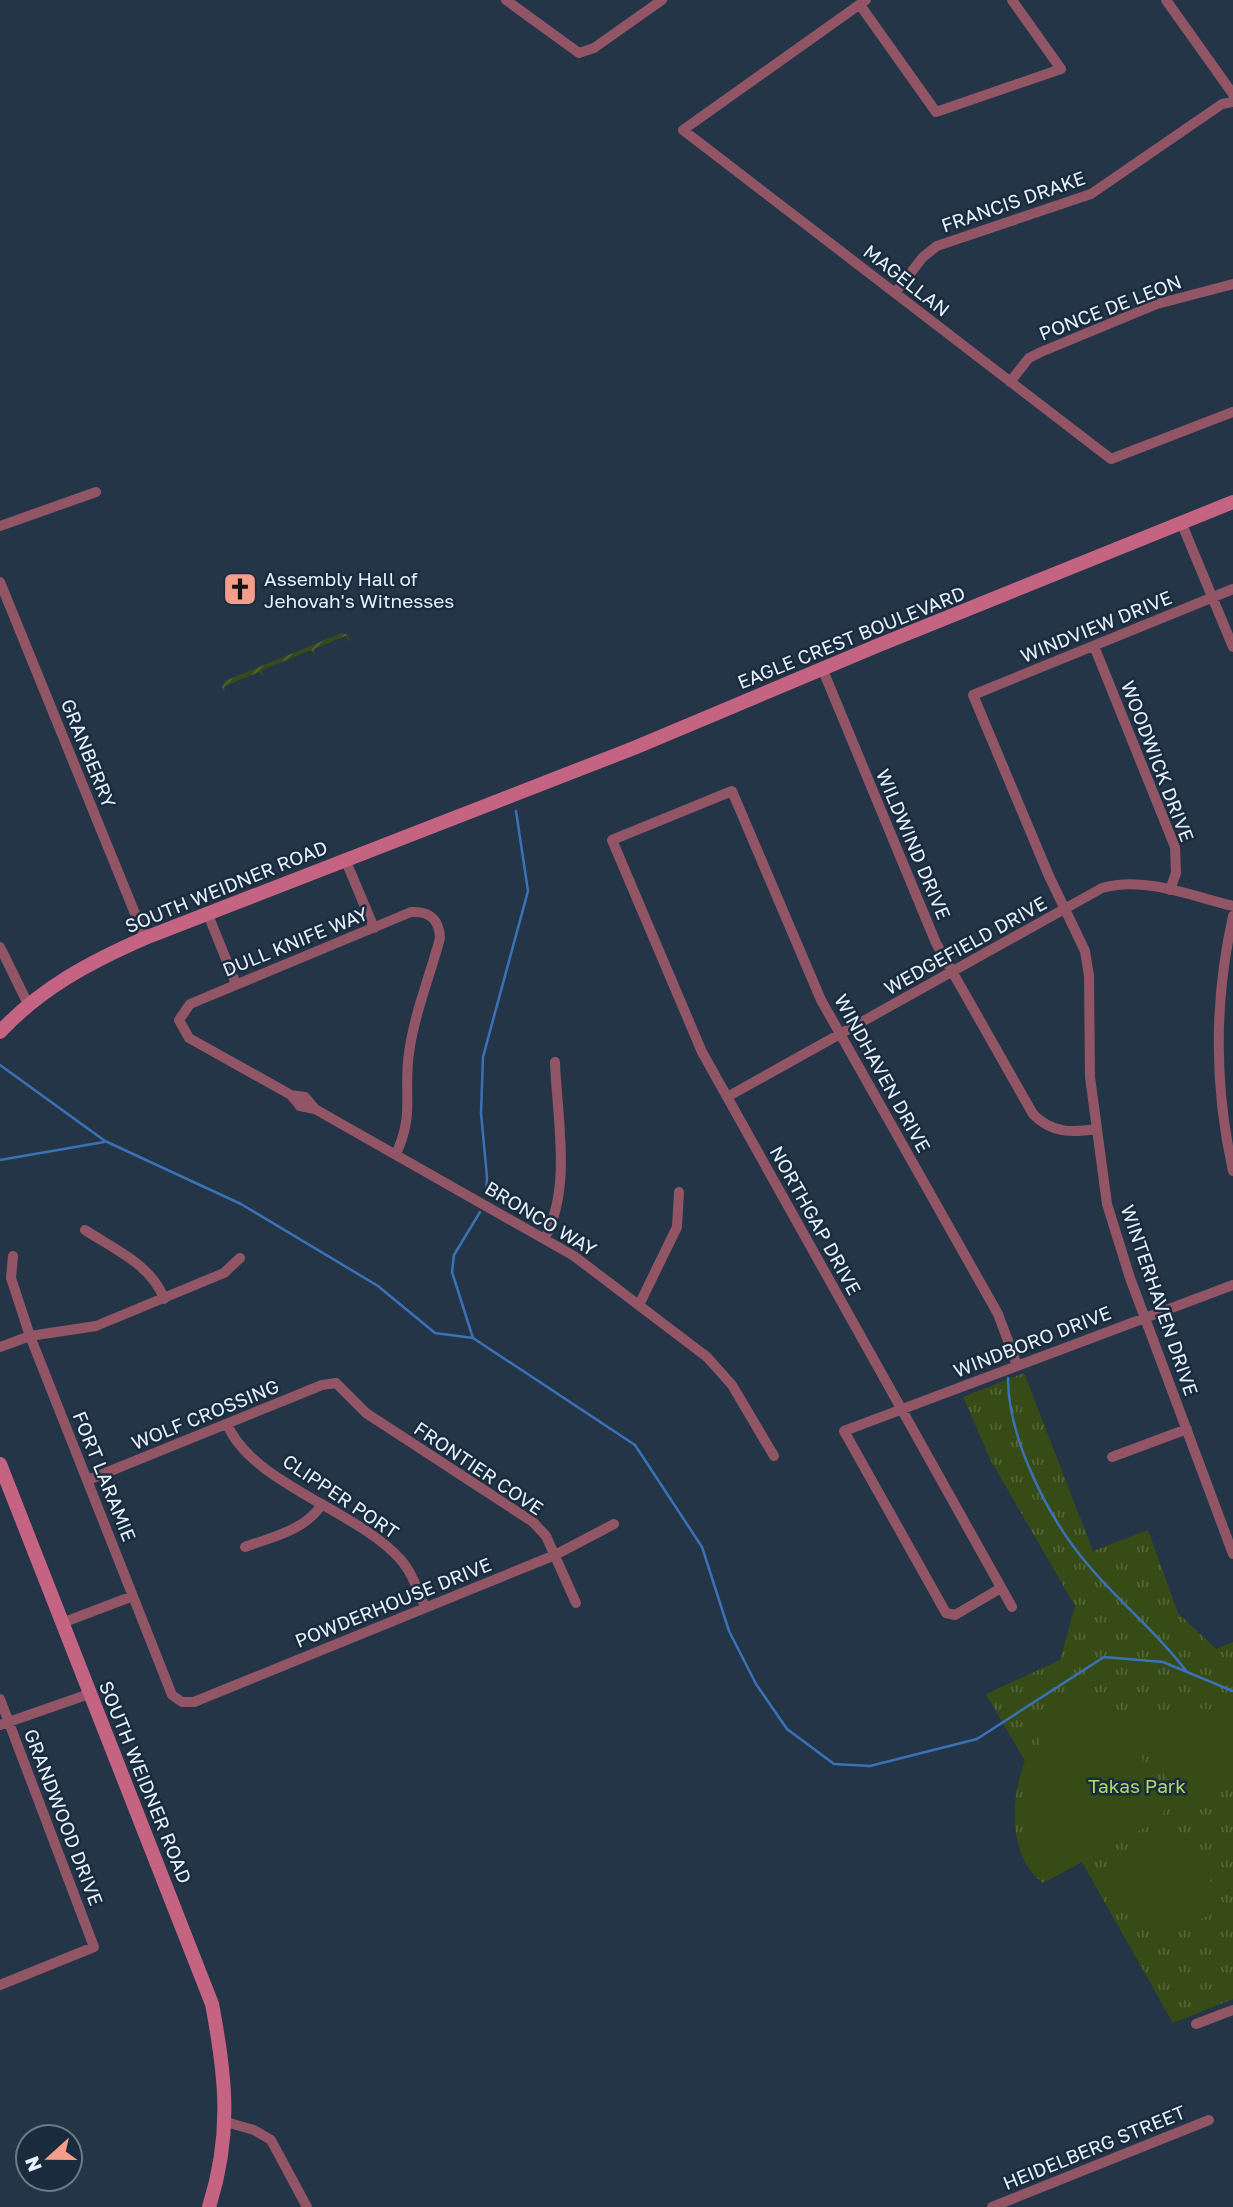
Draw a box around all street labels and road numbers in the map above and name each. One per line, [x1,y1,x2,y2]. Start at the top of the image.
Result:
street label: FRANCIS DRAKE [938,166,1088,236]
street label: MAGELLAN [859,239,955,321]
street label: PONCE DE LEON [1036,269,1184,345]
street label: EAGLE CREST BOULEVARD [734,581,968,693]
street label: WINDVIEW DRIVE [1017,585,1175,667]
street label: WOODWICK DRIVE [1117,677,1199,845]
street label: GRANBERRY [57,695,121,811]
street label: WILDWIND DRIVE [872,765,956,923]
street label: SOUTH WEIDNER ROAD [121,835,331,937]
street label: WEDGEFIELD DRIVE [880,891,1050,999]
street label: DULL KNIFE WAY [219,901,371,981]
street label: WINDHAVEN DRIVE [830,990,936,1156]
street label: NORTHGAP DRIVE [765,1141,867,1299]
street label: BRONCO WAY [481,1176,601,1260]
street label: WINTERHAVEN DRIVE [1117,1202,1203,1398]
street label: WINDBORO DRIVE [950,1300,1114,1382]
street label: WOLF CROSSING [128,1374,282,1454]
street label: FORT LARAMIE [68,1408,142,1544]
street label: FRONTIER COVE [410,1416,548,1520]
street label: CLIPPER PORT [279,1449,404,1543]
street label: POWDERHOUSE DRIVE [291,1552,495,1652]
street label: SOUTH WEIDNER ROAD [95,1677,197,1887]
street label: GRANDWOOD DRIVE [20,1725,108,1909]
street label: HEIDELBERG STREET [999,2100,1189,2194]

